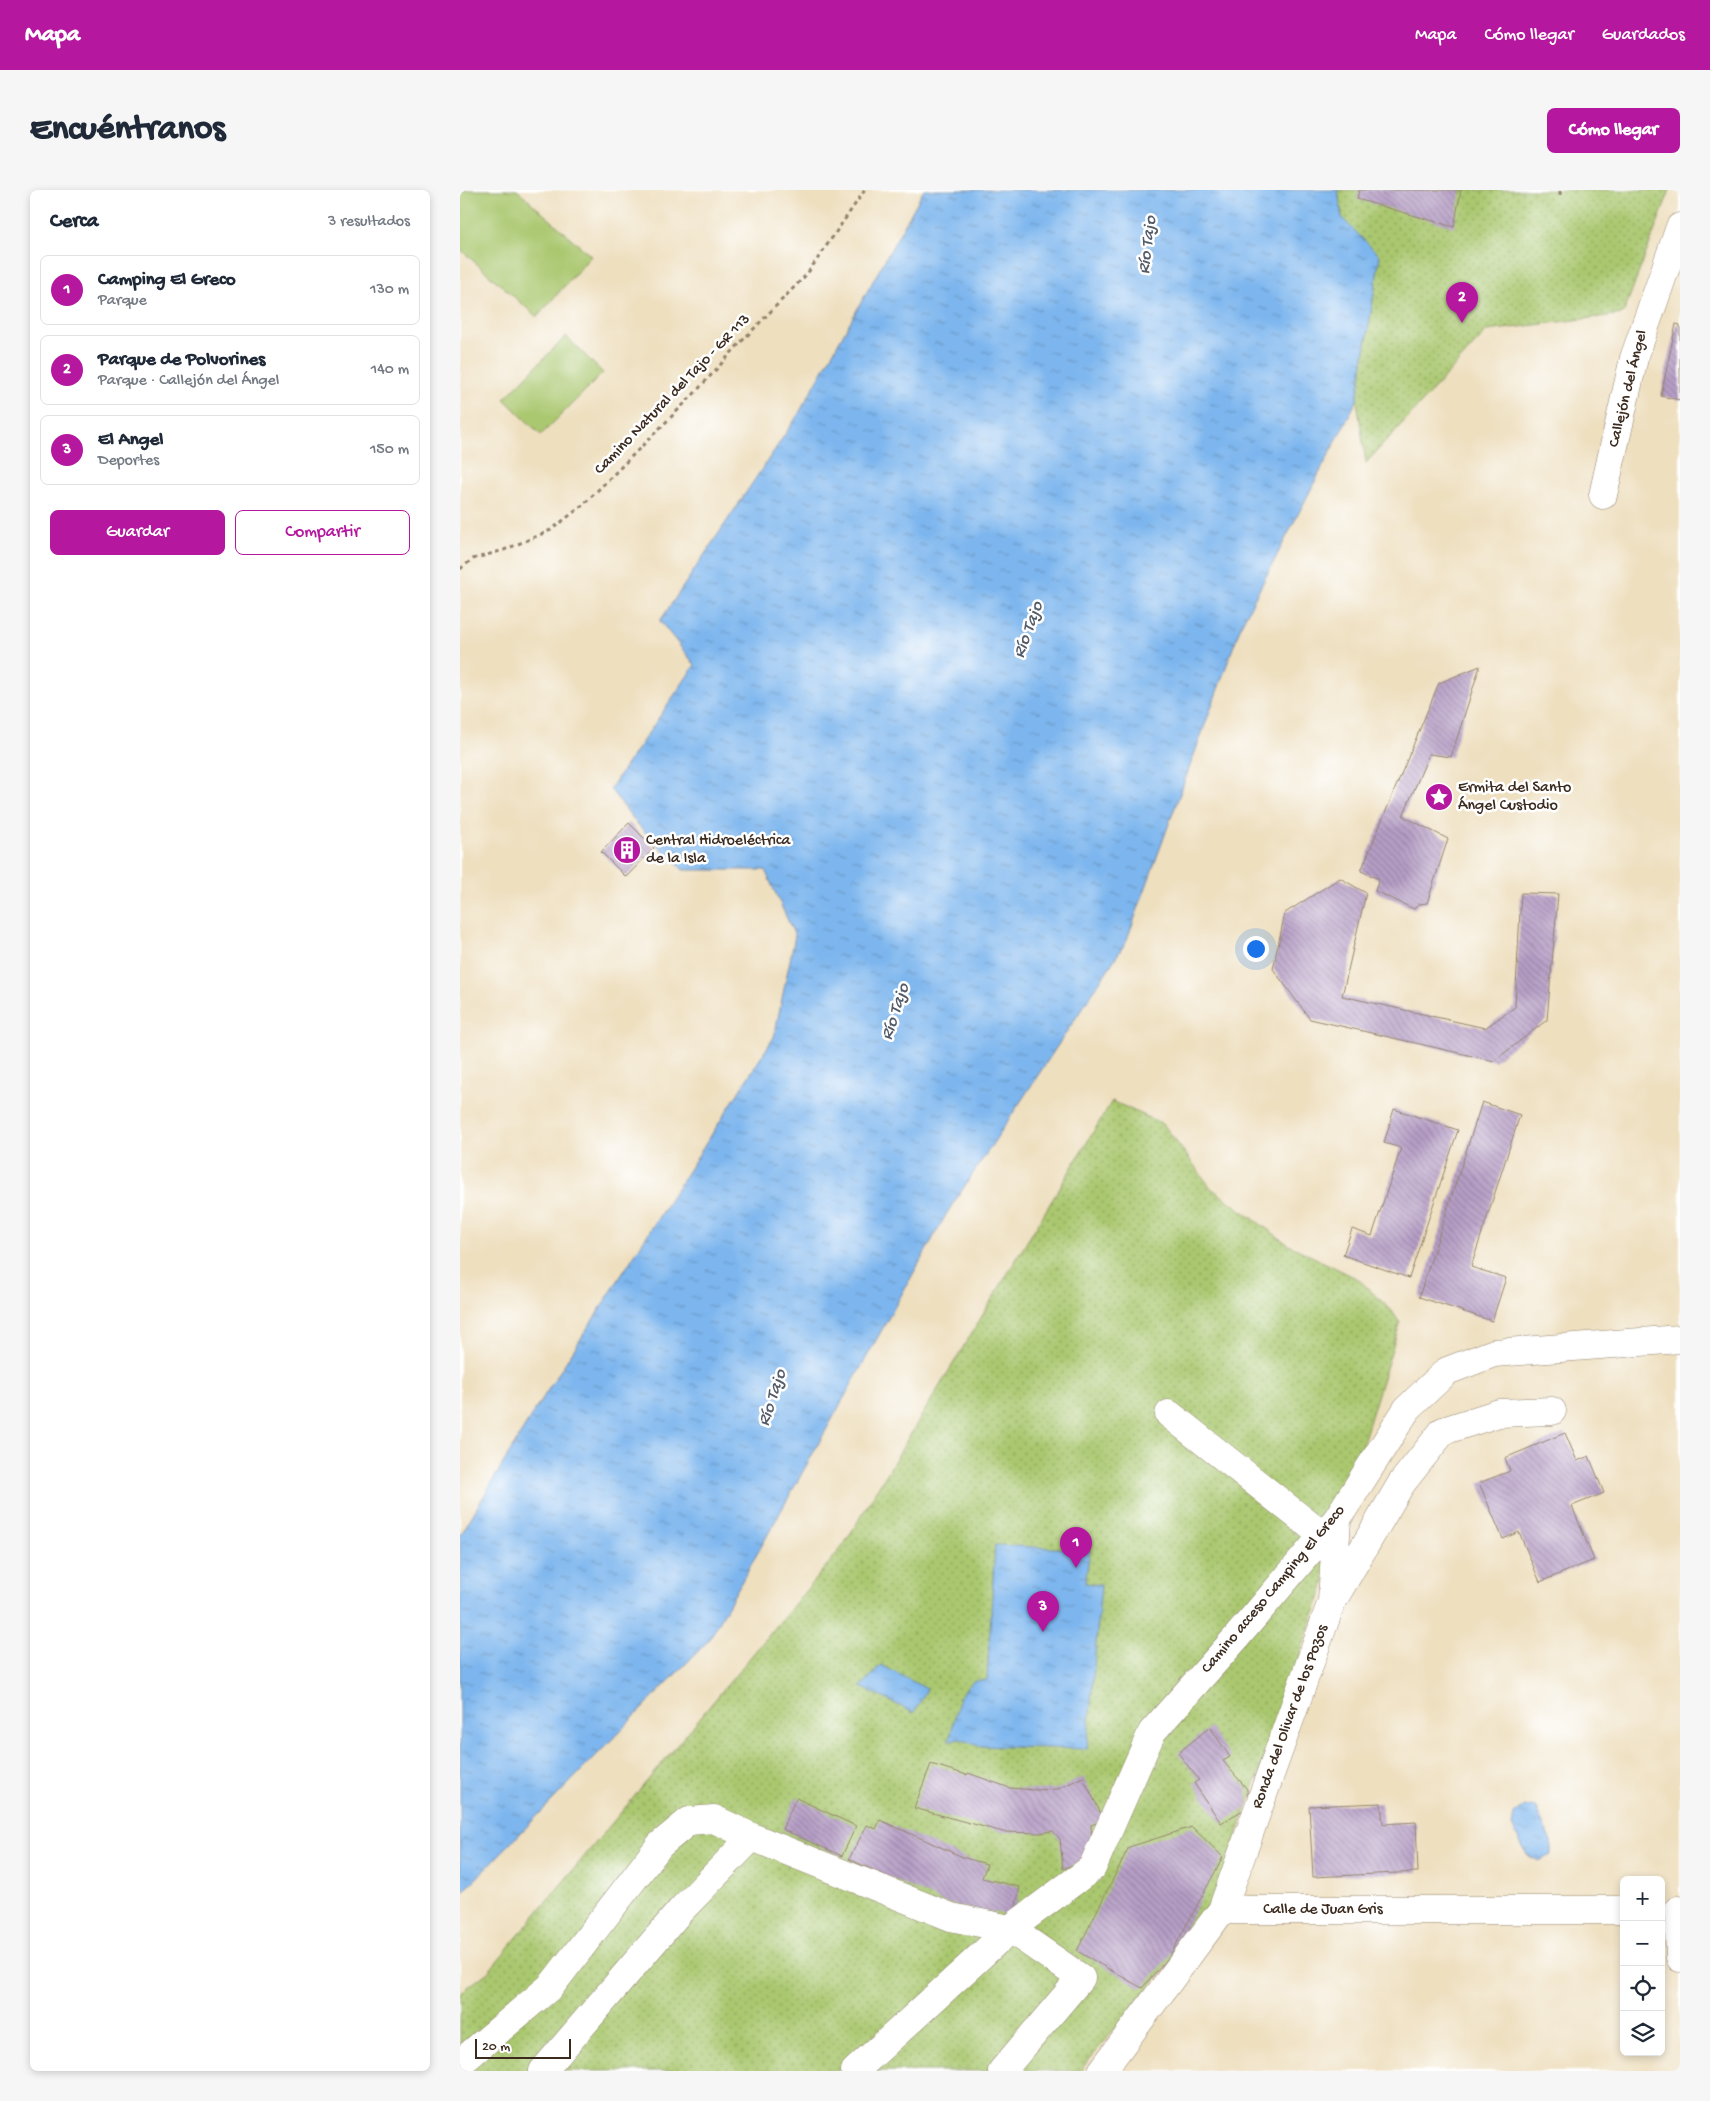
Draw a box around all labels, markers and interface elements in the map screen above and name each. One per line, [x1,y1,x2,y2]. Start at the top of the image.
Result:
text: Mapa [25,21,80,50]
text: Mapa [1415,25,1456,46]
text: Cómo llegar [1484,25,1574,46]
text: Guardados [1602,25,1685,46]
button: Cómo llegar [1547,108,1680,153]
text: Encuéntranos [30,110,225,151]
text: Cerca [50,210,98,235]
text: 3 resultados [328,213,410,232]
water label: Río Tajo [1134,214,1162,275]
text: Camping El Greco [98,269,236,292]
text: 1 [64,281,70,300]
text: 130 m [370,281,409,300]
pin: 2 [1446,282,1478,323]
text: Parque [98,292,147,311]
street label: Camino Natural del Tajo - GR 113 [591,311,755,479]
street label: Callejón del Ángel [1604,328,1653,450]
text: Parque de Polvorines [98,349,265,372]
text: 2 [63,361,71,380]
text: 140 m [371,361,409,380]
text: Parque · Callejón del Ángel [98,372,279,391]
text: El Angel [98,429,164,452]
text: 3 [63,441,71,460]
text: 150 m [370,441,409,460]
text: Deportes [98,452,159,471]
button: Guardar [50,510,225,555]
button: Compartir [235,510,410,555]
water label: Río Tajo [1009,598,1049,661]
place label: Ermita del Santo Ángel Custodio [1458,779,1571,816]
place icon: Ermita del Santo Ángel Custodio [1424,782,1454,812]
place label: Central Hidroeléctrica de la Isla [646,832,791,869]
building icon: Central Hidroeléctrica de la Isla [612,835,642,865]
your location [1243,936,1269,962]
water label: Río Tajo [877,980,915,1043]
water label: Río Tajo [754,1366,792,1429]
street label: Camino acceso Camping El Greco [1198,1502,1350,1678]
pin: 1 [1060,1527,1092,1568]
pin: 3 [1027,1591,1059,1632]
street label: Ronda del Olivar de los Pozos [1249,1621,1334,1812]
map controls [1620,1876,1665,2056]
button: + [1620,1876,1665,1921]
street label: Calle de Juan Gris [1263,1901,1384,1920]
button: − [1620,1921,1665,1966]
button: locate [1620,1966,1665,2011]
button: layers [1620,2011,1665,2056]
scale bar [475,2036,571,2059]
text: 20 m [482,2039,510,2056]

